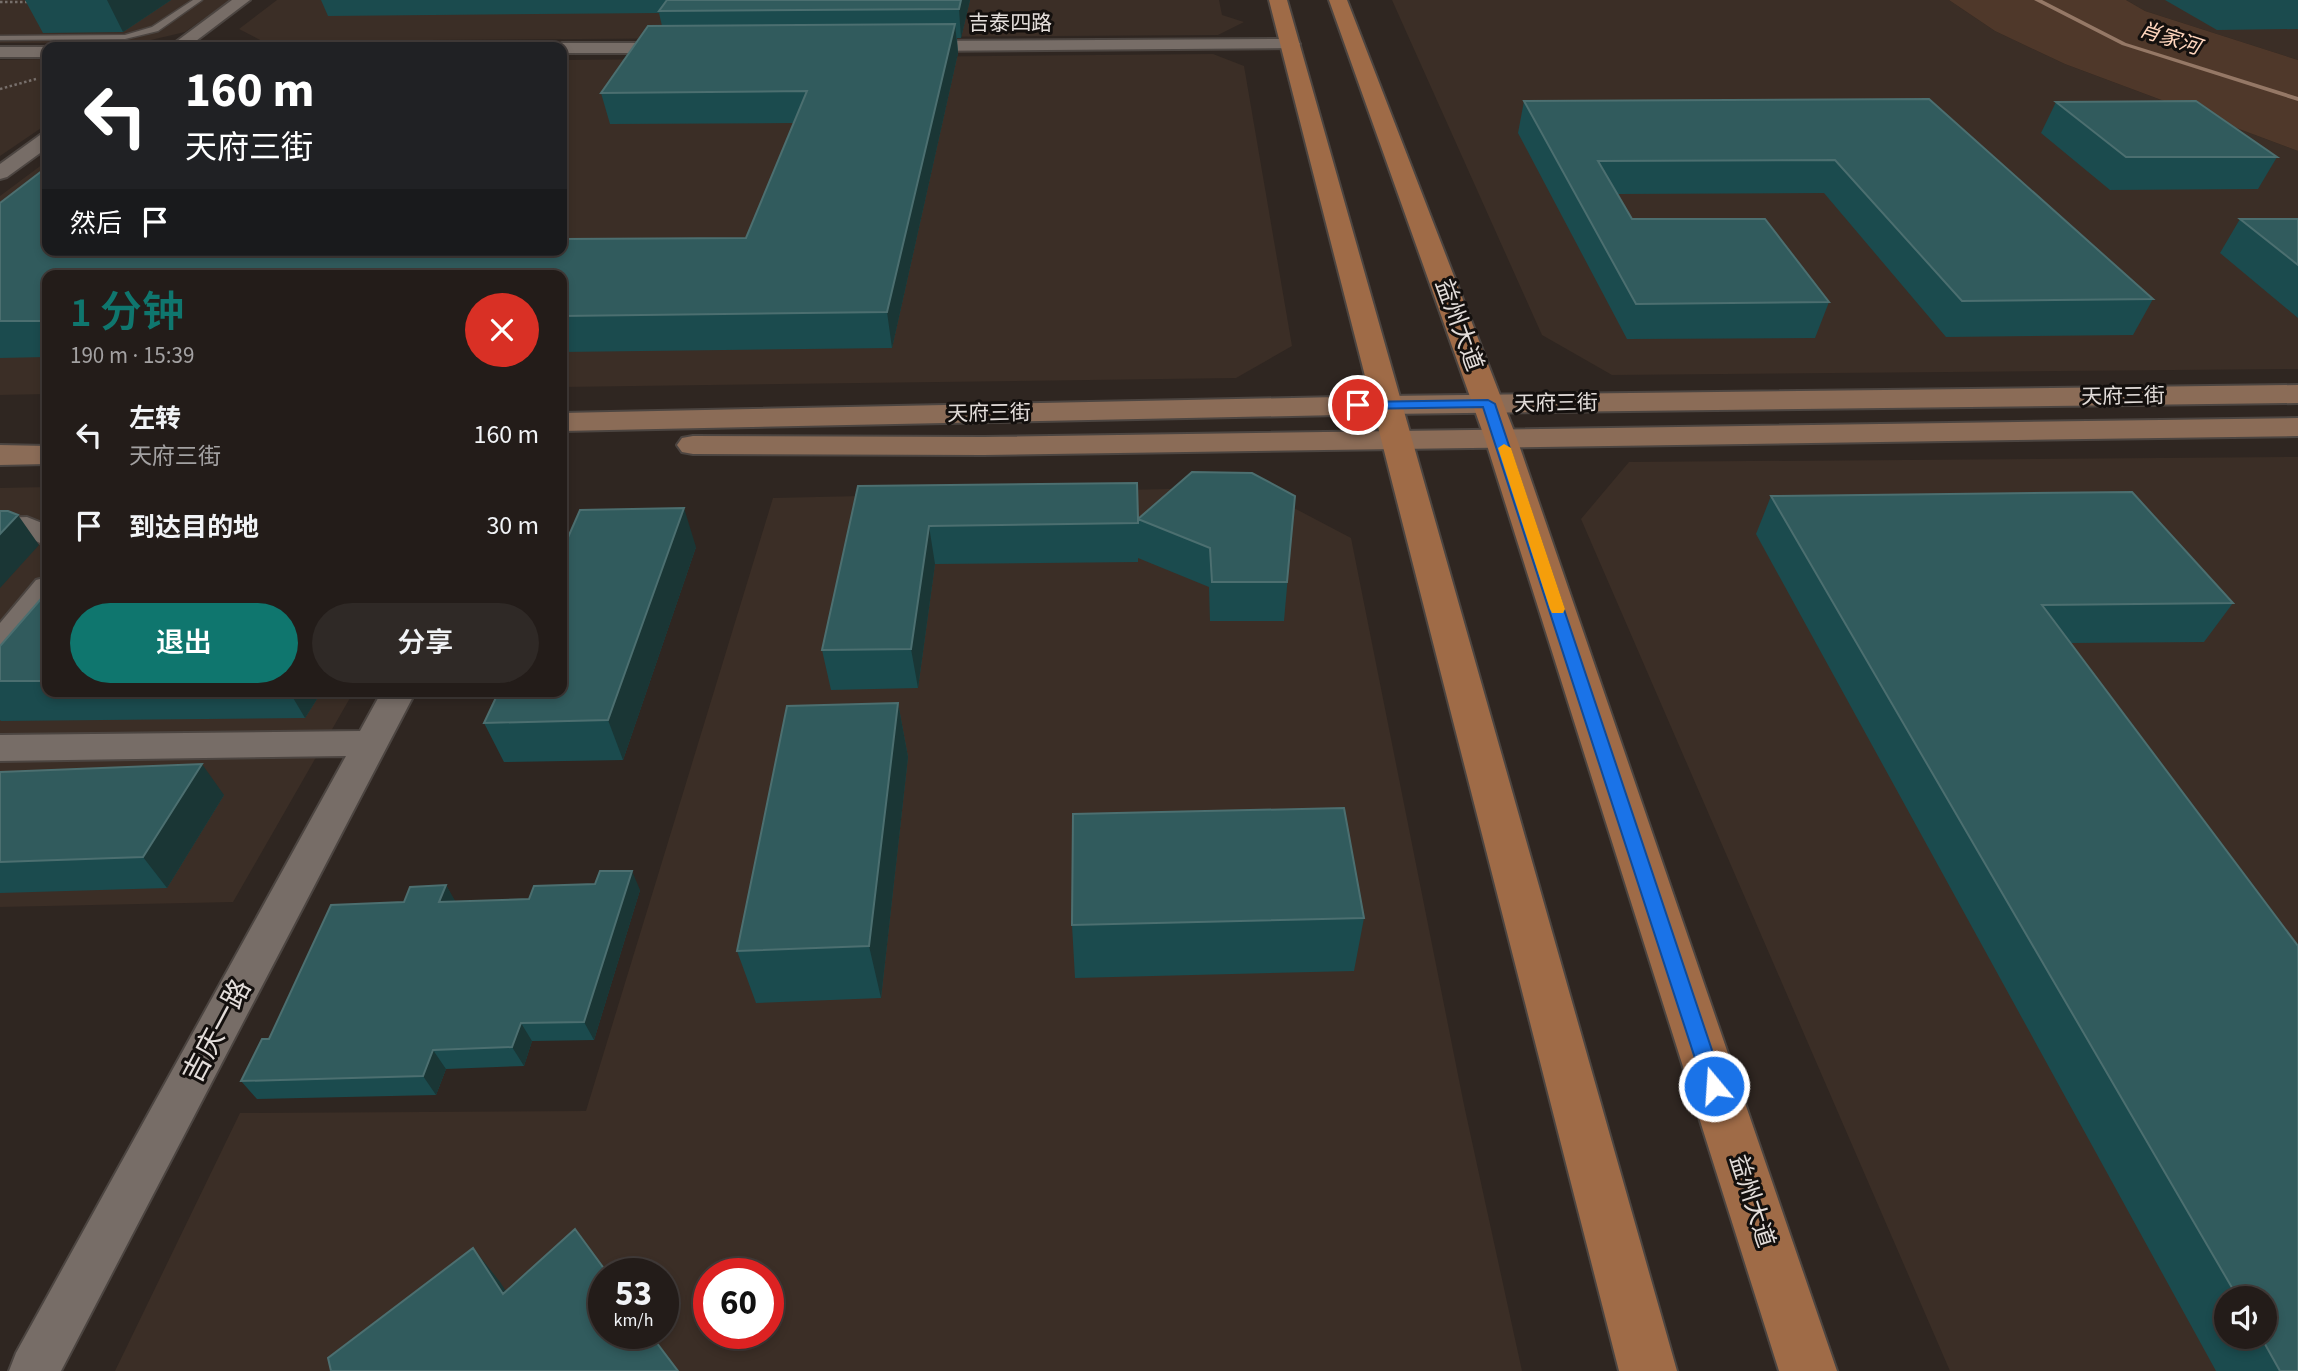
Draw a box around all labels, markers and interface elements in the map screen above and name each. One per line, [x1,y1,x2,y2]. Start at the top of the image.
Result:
street label: 吉泰四路 [968,8,1052,38]
water label: 肖家河 [2135,14,2208,63]
text: 160 m [185,56,314,126]
icon: left [70,70,161,161]
text: 天府三街 [185,125,313,171]
icon: arrive [136,203,174,241]
text: 然后 [70,205,122,242]
street label: 益州大道 [1426,274,1492,376]
text: 1 分钟 [70,283,184,343]
button: close [465,293,539,367]
text: 190 m · 15:39 [70,339,194,372]
pin [1328,375,1388,435]
street label: 天府三街 [2081,380,2165,412]
icon: arrive [1339,386,1377,424]
street label: 天府三街 [1514,387,1598,419]
street label: 天府三街 [947,397,1031,429]
text: 左转 [129,400,181,437]
icon: left [70,416,108,454]
text: 160 m [473,416,539,453]
text: 天府三街 [129,440,221,473]
icon: arrive [70,507,108,545]
text: 30 m [486,507,539,544]
text: 到达目的地 [129,509,259,546]
button: 退出 [70,603,298,683]
button: 分享 [312,603,539,683]
street label: 吉庆一路 [173,972,261,1090]
position arrow [1677,1049,1751,1123]
street label: 益州大道 [1721,1150,1783,1252]
speed limit sign: 60 [693,1258,784,1349]
text: 53 [615,1269,652,1319]
map controls [2214,1286,2277,1349]
button: sound [2214,1286,2277,1349]
text: km/h [614,1308,653,1333]

